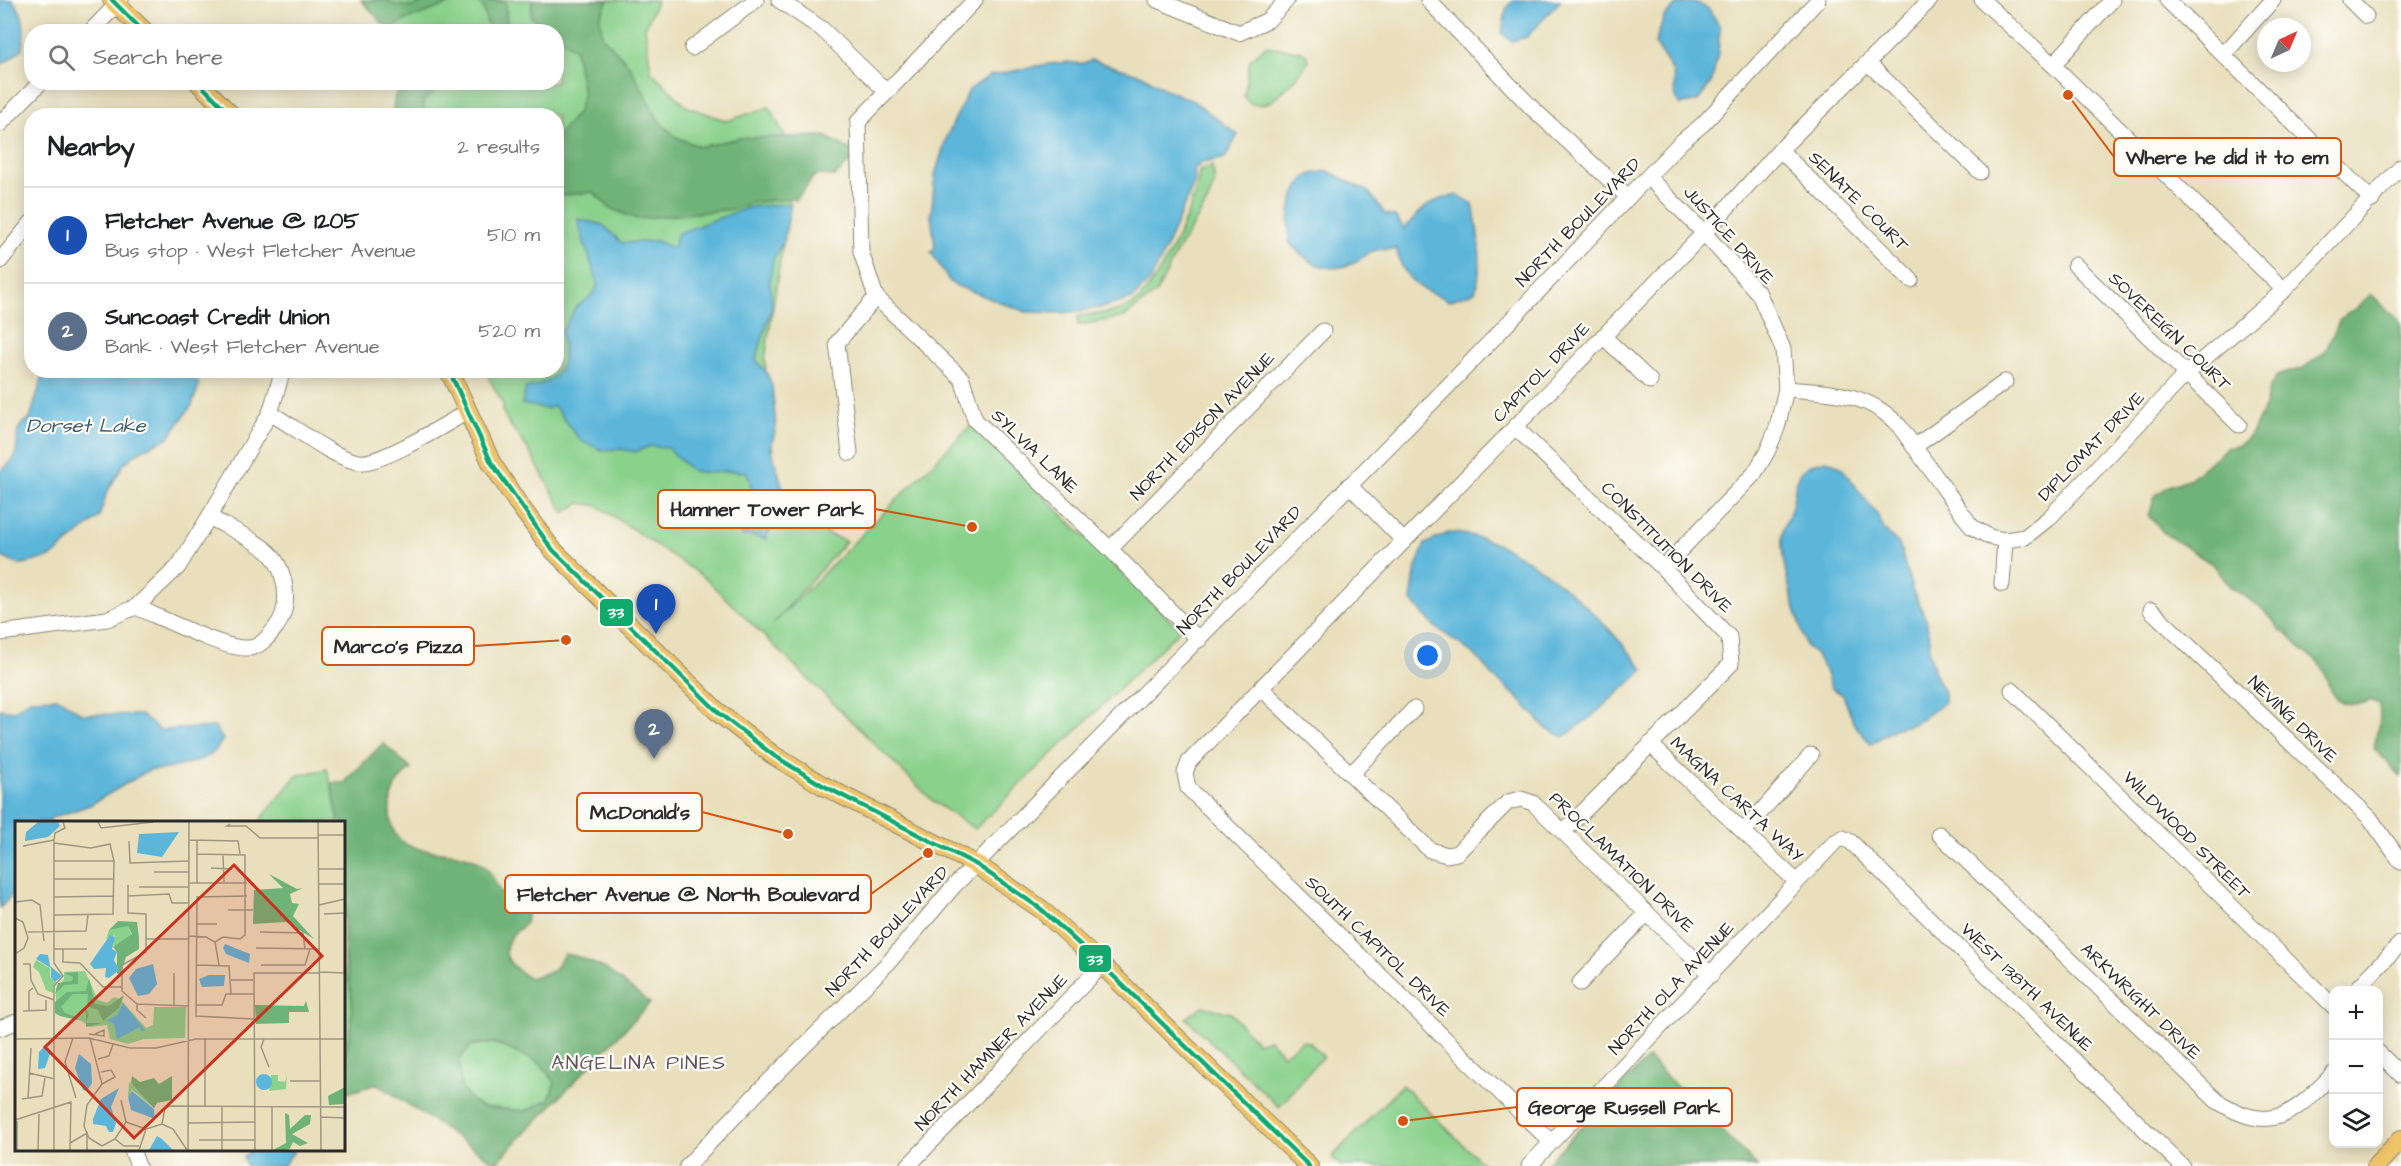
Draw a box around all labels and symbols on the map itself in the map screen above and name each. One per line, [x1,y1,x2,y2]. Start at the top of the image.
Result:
north arrow [2257,18,2311,72]
callout: Where he did it to em [2114,138,2341,176]
text: Where he did it to em [2125,144,2329,172]
street label: SENATE COURT [1803,145,1915,258]
street label: NORTH BOULEVARD [1510,152,1647,293]
street label: JUSTICE DRIVE [1678,181,1780,290]
street label: SOVEREIGN COURT [2103,266,2237,397]
street label: CAPITOL DRIVE [1487,316,1596,428]
street label: NORTH EDISON AVENUE [1125,346,1280,506]
street label: DIPLOMAT DRIVE [2032,385,2151,507]
street label: SYLVIA LANE [986,403,1084,500]
water label: Dorset Lake [26,412,147,440]
street label: CONSTITUTION DRIVE [1595,476,1738,619]
callout: Hamner Tower Park [658,490,875,528]
text: Hamner Tower Park [670,496,865,524]
street label: NORTH BOULEVARD [1171,500,1308,641]
pin: 1 [636,584,676,634]
line badge: 33 [599,598,634,627]
text: 33 [607,602,625,624]
callout: Marco's Pizza [322,627,474,665]
text: Marco's Pizza [334,633,463,661]
your location [1413,641,1442,670]
street label: NEVING DRIVE [2242,670,2343,769]
pin: 2 [634,710,674,759]
street label: MAGNA CARTA WAY [1664,731,1809,868]
street label: WILDWOOD STREET [2117,766,2257,906]
street label: PROCLAMATION DRIVE [1543,786,1700,939]
callout: McDonald's [577,793,702,831]
text: McDonald's [590,799,690,827]
inset map [15,821,345,1151]
street label: NORTH BOULEVARD [820,860,955,1002]
street label: SOUTH CAPITOL DRIVE [1299,870,1456,1023]
callout: Fletcher Avenue @ North Boulevard [505,875,871,913]
text: Fletcher Avenue @ North Boulevard [517,881,860,909]
street label: NORTH OLA AVENUE [1603,916,1740,1061]
street label: WEST 138TH AVENUE [1955,917,2099,1058]
street label: ARKWRIGHT DRIVE [2075,937,2207,1066]
line badge: 33 [1078,944,1112,973]
text: 33 [1086,949,1104,971]
street label: NORTH HAMNER AVENUE [909,968,1074,1137]
district label: ANGELINA PINES [551,1049,727,1077]
callout: George Russell Park [1517,1088,1732,1126]
text: George Russell Park [1528,1094,1721,1123]

